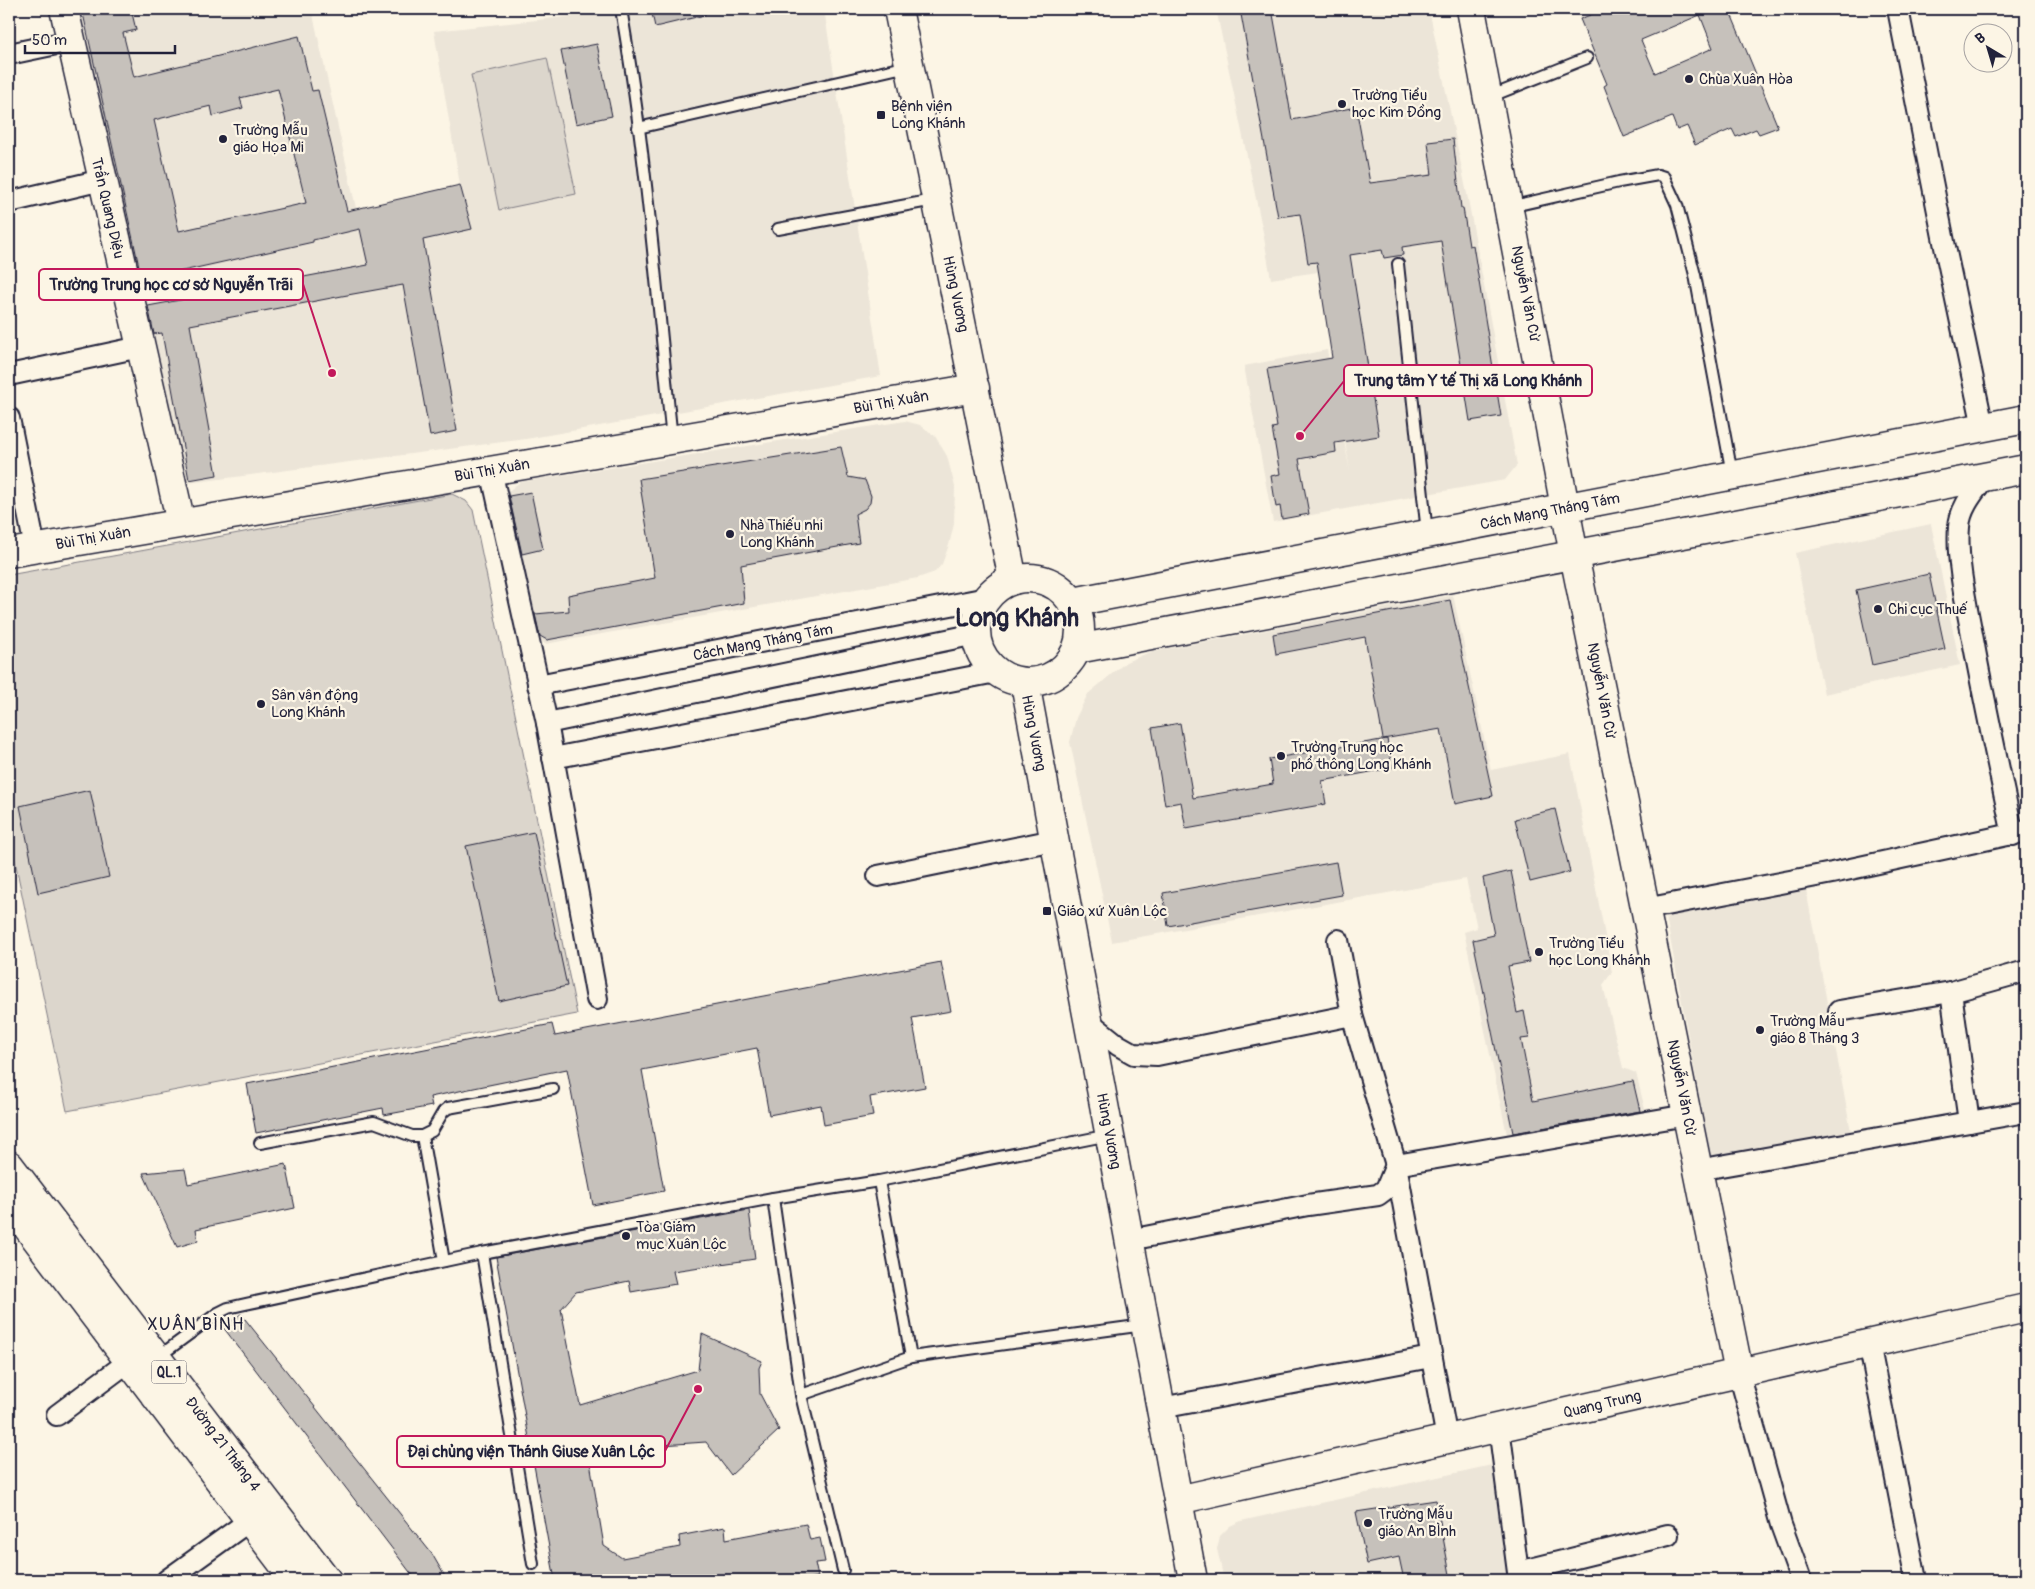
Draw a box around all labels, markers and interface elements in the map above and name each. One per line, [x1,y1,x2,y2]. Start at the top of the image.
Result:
scale bar [25,22,175,54]
north arrow [1962,22,2012,72]
text: B [1972,29,1989,47]
text: 50 m [32,31,67,50]
place label: Chùa Xuân Hòa [1699,70,1793,89]
marker: Chùa Xuân Hòa [1683,73,1695,85]
place label: Trường Tiểu học Kim Đồng [1352,86,1441,122]
place label: Bệnh viện Long Khánh [891,97,965,133]
marker: Trường Tiểu học Kim Đồng [1336,98,1348,110]
marker: Bệnh viện Long Khánh [875,109,887,121]
place label: Trường Mẫu giáo Họa Mi [233,120,308,157]
marker: Trường Mẫu giáo Họa Mi [217,133,229,145]
street label: Trần Quang Diệu [87,156,129,260]
street label: Nguyễn Văn Cừ [1507,244,1544,344]
street label: Hùng Vương [938,254,973,334]
callout: Trường Trung học cơ sở Nguyễn Trãi [39,269,303,300]
text: Trường Trung học cơ sở Nguyễn Trãi [48,274,293,295]
callout: Trung tâm Y tế Thị xã Long Khánh [1344,365,1592,396]
text: Trung tâm Y tế Thị xã Long Khánh [1353,371,1583,391]
street label: Bùi Thị Xuân [852,387,930,418]
street label: Bùi Thị Xuân [453,455,531,486]
street label: Cách Mạng Tháng Tám [1479,489,1622,534]
place label: Nhà Thiếu nhi Long Khánh [740,516,823,552]
street label: Bùi Thị Xuân [54,523,132,554]
marker: Nhà Thiếu nhi Long Khánh [724,528,736,540]
place label: Chi cục Thuế [1888,600,1968,619]
district label: Long Khánh [955,603,1079,634]
marker: Chi cục Thuế [1872,603,1884,615]
street label: Cách Mạng Tháng Tám [692,620,835,665]
street label: Nguyễn Văn Cừ [1583,641,1620,741]
place label: Sân vận động Long Khánh [271,686,358,722]
street label: Hùng Vương [1017,693,1050,773]
marker: Sân vận động Long Khánh [255,698,267,710]
place label: Trường Trung học phổ thông Long Khánh [1291,738,1431,774]
marker: Trường Trung học phổ thông Long Khánh [1275,750,1287,762]
place label: Giáo xứ Xuân Lộc [1057,902,1167,921]
marker: Giáo xứ Xuân Lộc [1041,905,1053,917]
place label: Trường Tiểu học Long Khánh [1549,934,1650,970]
marker: Trường Tiểu học Long Khánh [1533,946,1545,958]
place label: Trường Mẫu giáo 8 Tháng 3 [1770,1011,1859,1048]
marker: Trường Mẫu giáo 8 Tháng 3 [1754,1024,1766,1036]
street label: Nguyễn Văn Cừ [1663,1038,1700,1138]
street label: Hùng Vương [1092,1091,1125,1171]
place label: Tòa Giám mục Xuân Lộc [636,1218,727,1254]
marker: Tòa Giám mục Xuân Lộc [620,1230,632,1242]
district label: XUÂN BÌNH [148,1313,244,1336]
road number: QL.1 [152,1360,186,1384]
street label: Quang Trung [1561,1386,1643,1423]
street label: Đường 21 Tháng 4 [181,1393,265,1496]
callout: Đại chủng viện Thánh Giuse Xuân Lộc [397,1436,665,1467]
text: Đại chủng viện Thánh Giuse Xuân Lộc [407,1442,655,1462]
place label: Trường Mẫu giáo An BÌnh [1378,1504,1456,1541]
marker: Trường Mẫu giáo An BÌnh [1362,1517,1374,1529]

